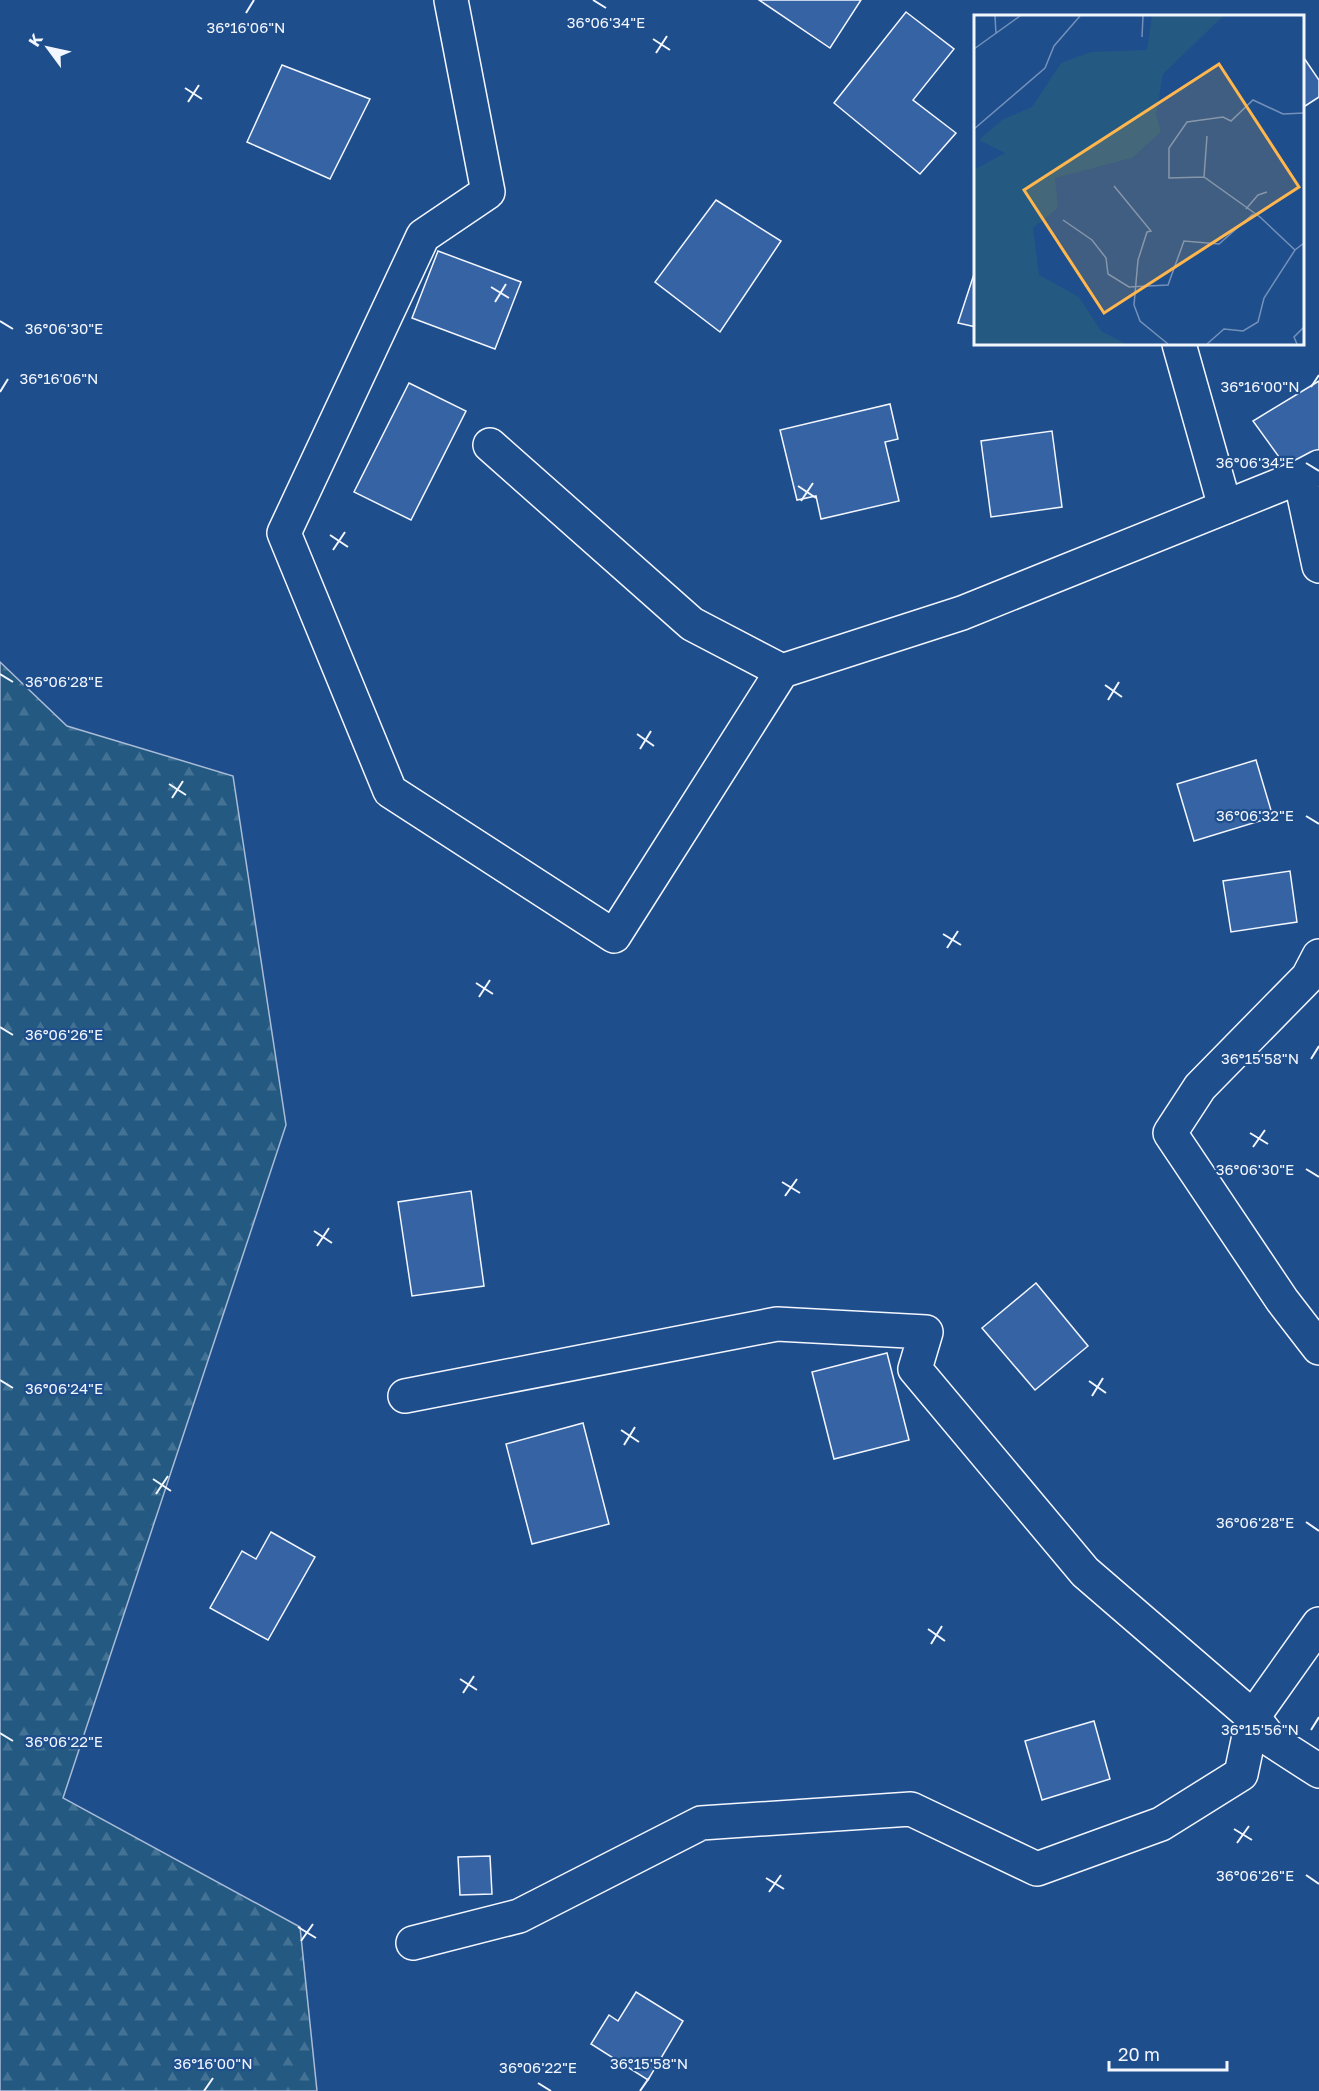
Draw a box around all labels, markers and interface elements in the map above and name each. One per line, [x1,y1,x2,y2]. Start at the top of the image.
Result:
text: 36°06'34"E [567,13,645,31]
inset map [974,15,1304,345]
north arrow [18,18,78,78]
text: 36°16'06"N [207,18,285,36]
text: K [24,29,47,50]
text: 36°06'30"E [25,319,103,337]
text: 36°16'06"N [20,369,98,387]
text: 36°16'00"N [1220,377,1300,395]
text: 36°06'34"E [1216,453,1294,471]
text: 36°06'28"E [25,672,103,690]
text: 36°06'32"E [1216,806,1294,824]
text: 36°06'26"E [25,1025,103,1043]
text: 36°15'58"N [1221,1049,1299,1067]
text: 36°06'30"E [1216,1160,1294,1178]
text: 36°06'24"E [25,1379,103,1397]
text: 36°06'28"E [1216,1513,1294,1531]
text: 36°15'56"N [1221,1720,1299,1738]
text: 36°06'22"E [25,1732,103,1750]
text: 36°06'26"E [1216,1866,1294,1884]
scale bar [1109,2034,1228,2072]
text: 20 m [1118,2043,1160,2065]
text: 36°16'00"N [173,2054,253,2072]
text: 36°15'58"N [610,2054,688,2072]
text: 36°06'22"E [499,2058,577,2076]

